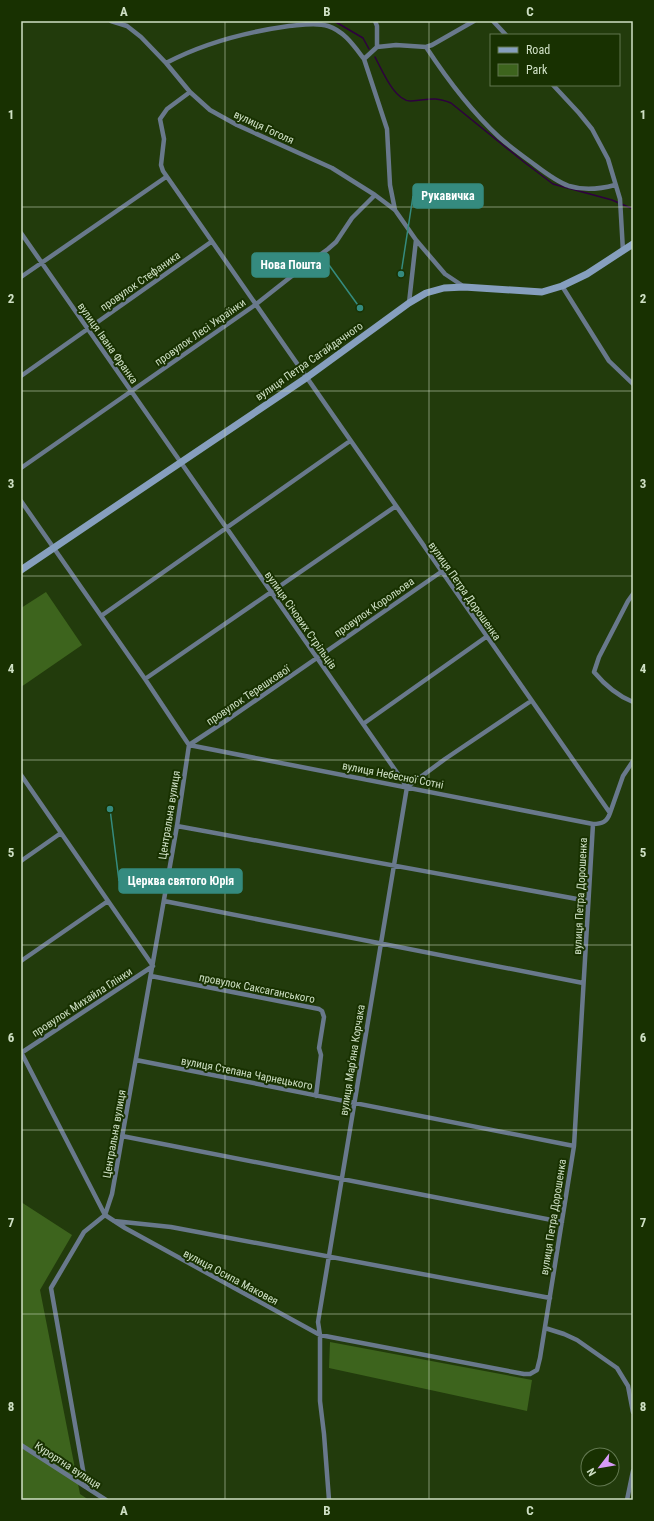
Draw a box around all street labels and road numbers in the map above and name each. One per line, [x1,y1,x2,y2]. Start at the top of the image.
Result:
street label: вулиця Гоголя [232,108,296,147]
street label: провулок Стефаника [98,249,183,314]
street label: провулок Лесі Українки [152,296,248,369]
street label: вулиця Івана Франка [75,300,140,386]
street label: вулиця Петра Сагайдачного [253,319,366,403]
street label: вулиця Петра Дорошенка [426,540,504,643]
street label: вулиця Січових Стрільців [262,569,339,672]
street label: провулок Корольова [332,575,417,640]
street label: провулок Терешкової [204,662,294,728]
street label: вулиця Небесної Сотні [341,759,445,792]
street label: Центральна вулиця [156,770,183,860]
street label: вулиця Петра Дорошенка [571,837,590,955]
street label: провулок Михайла Глінки [30,965,135,1040]
street label: провулок Саксаганського [198,971,316,1006]
street label: вулиця Мар'яна Корчака [337,1004,368,1117]
street label: вулиця Степана Чарнецького [180,1054,314,1093]
street label: Центральна вулиця [100,1089,129,1179]
street label: вулиця Петра Дорошенка [538,1158,569,1276]
street label: вулиця Осипа Маковея [181,1247,280,1308]
street label: Курортна вулиця [32,1439,103,1492]

